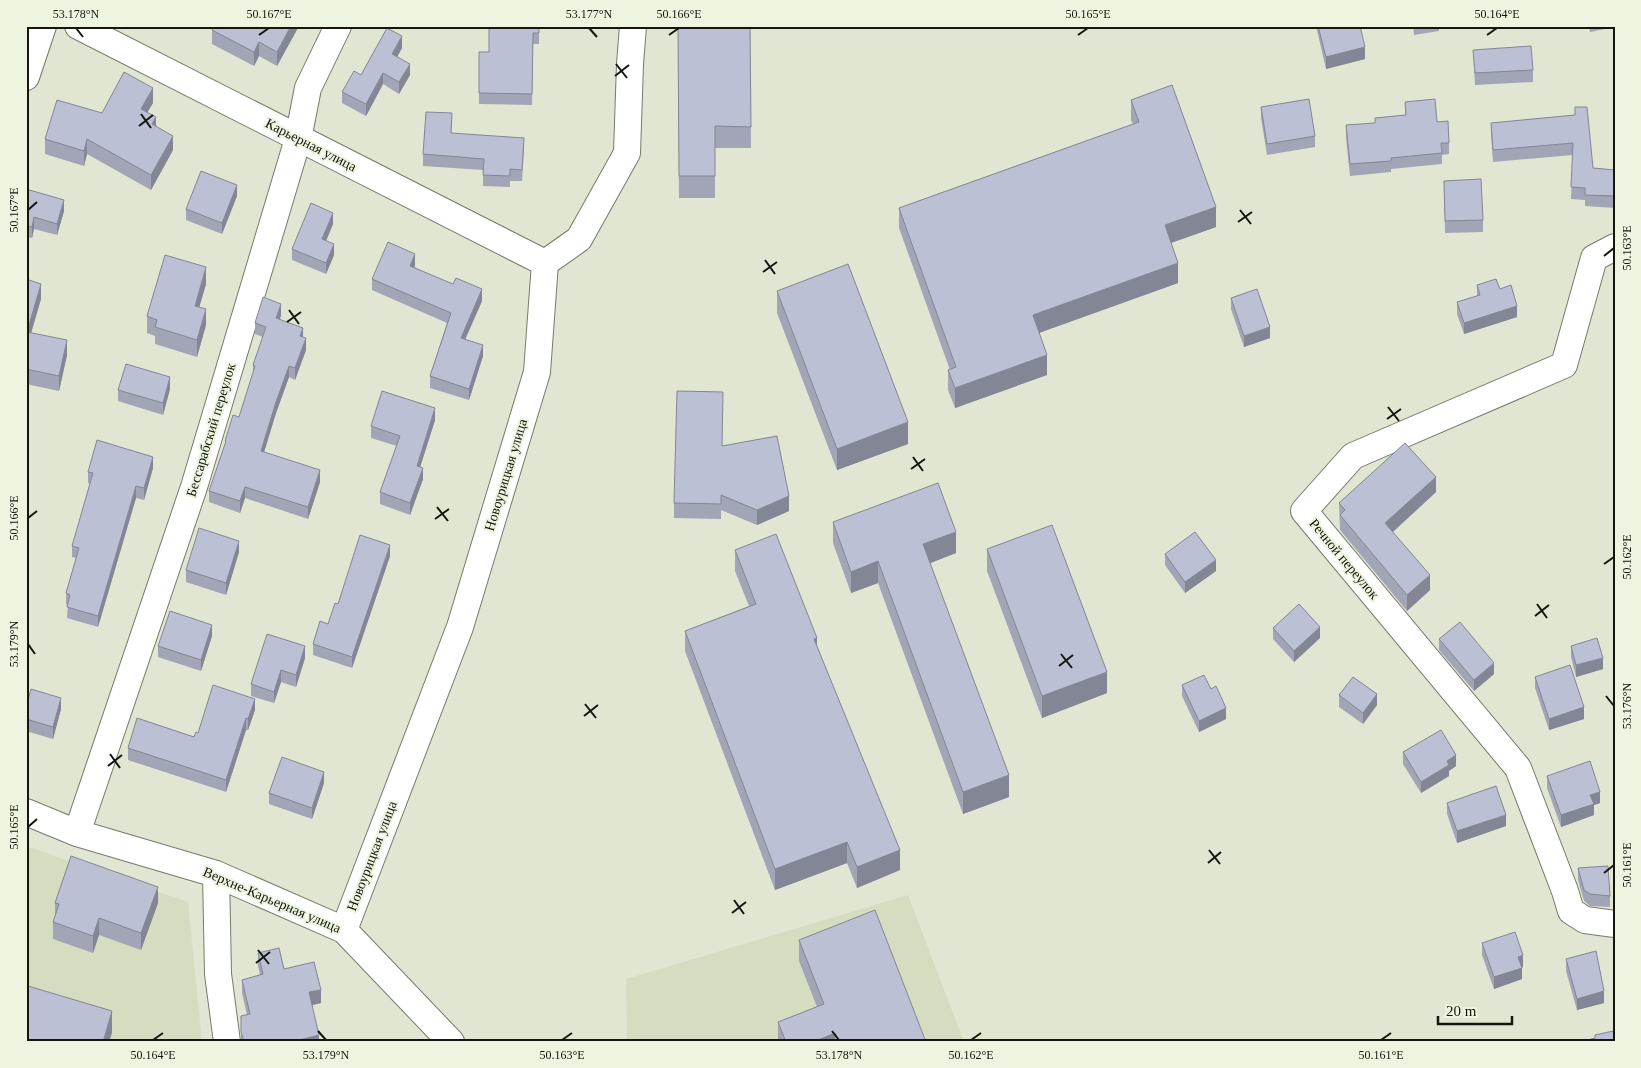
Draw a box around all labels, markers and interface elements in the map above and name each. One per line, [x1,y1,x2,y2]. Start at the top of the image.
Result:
text: 53.178°N [53,7,100,21]
text: 50.167°E [246,7,292,21]
text: 53.177°N [566,7,613,21]
text: 50.166°E [656,7,702,21]
text: 50.165°E [1065,7,1111,21]
text: 50.164°E [1474,7,1520,21]
street label: Карьерная улица [263,116,360,175]
text: 50.167°E [7,187,21,233]
text: 50.163°E [1620,225,1634,271]
street label: Бессарабский переулок [184,361,239,499]
street label: Новоурицкая улица [482,416,530,533]
text: 50.166°E [7,495,21,541]
street label: Речной переулок [1306,516,1382,602]
text: 50.162°E [1620,534,1634,580]
text: 53.179°N [7,620,21,667]
text: 53.176°N [1620,682,1634,729]
street label: Новоурицкая улица [344,798,400,913]
text: 50.165°E [7,804,21,850]
text: 50.161°E [1620,842,1634,888]
street label: Верхне-Карьерная улица [201,864,344,936]
scale bar [1438,993,1512,1025]
text: 20 m [1446,1003,1477,1019]
text: 50.164°E [130,1048,176,1062]
text: 53.179°N [303,1048,350,1062]
text: 50.163°E [539,1048,585,1062]
text: 53.178°N [816,1048,863,1062]
text: 50.162°E [948,1048,994,1062]
text: 50.161°E [1358,1048,1404,1062]

